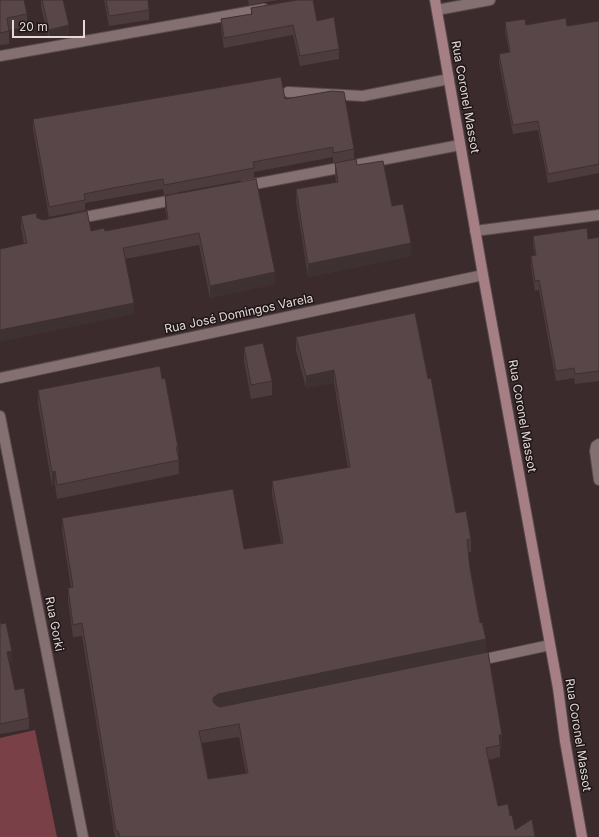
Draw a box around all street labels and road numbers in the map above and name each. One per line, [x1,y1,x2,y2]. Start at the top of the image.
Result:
street label: Rua Coronel Massot [448,40,482,154]
street label: Rua José Domingos Varela [163,291,315,337]
street label: Rua Coronel Massot [505,359,539,473]
street label: Rua Gorki [42,595,66,653]
street label: Rua Coronel Massot [562,678,594,792]

